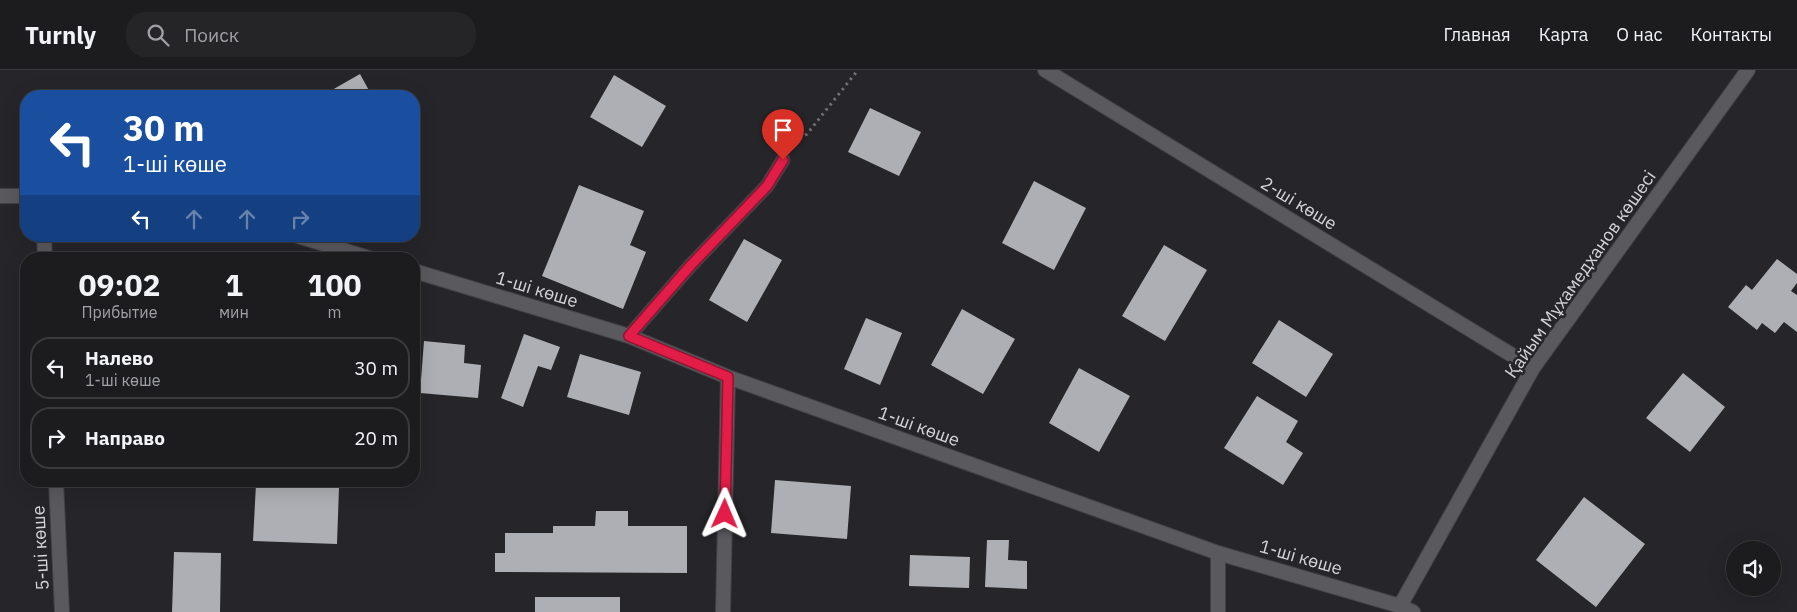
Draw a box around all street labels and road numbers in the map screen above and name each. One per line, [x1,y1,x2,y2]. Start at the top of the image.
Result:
street label: Қайым Мұхамедханов көшесi [1499,166,1661,382]
street label: 2-ші көше [1257,171,1341,235]
street label: 1-ші көше [493,266,581,312]
street label: 1-ші көше [875,401,963,451]
street label: 5-шi көше [26,505,54,591]
street label: 1-ші көше [1257,534,1345,580]

